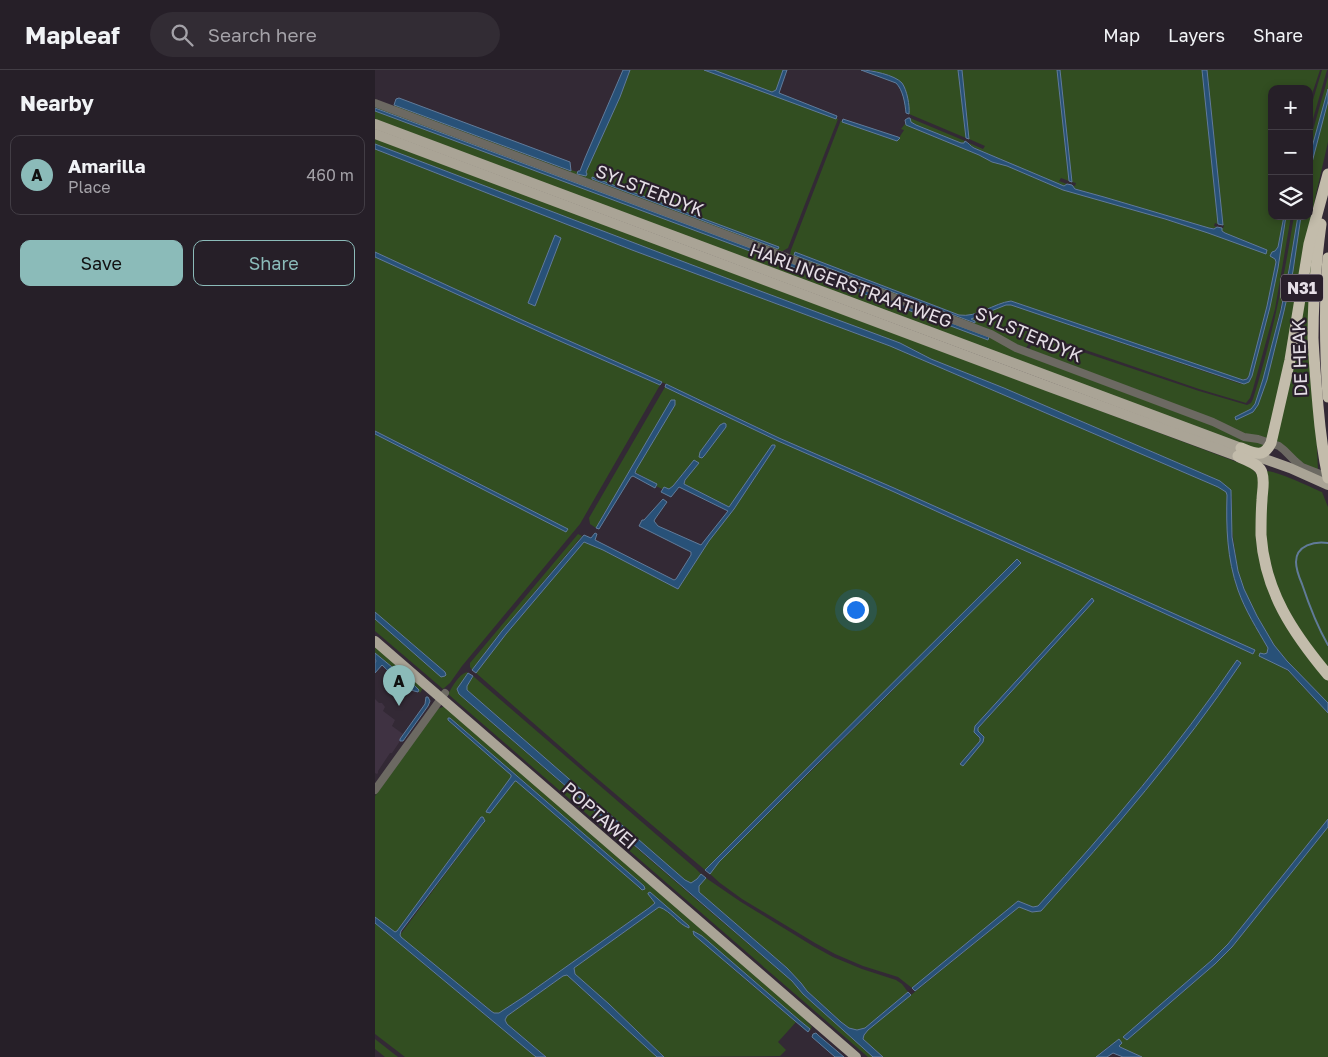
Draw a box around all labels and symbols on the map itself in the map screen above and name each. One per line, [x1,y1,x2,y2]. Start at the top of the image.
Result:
street label: SYLSTERDYK [593,159,707,221]
street label: HARLINGERSTRAATWEG [747,238,955,332]
road number: N31 [1281,274,1323,302]
street label: SYLSTERDYK [972,302,1086,366]
street label: DE HEAK [1287,319,1311,397]
your location [843,597,869,623]
pin: A [383,665,415,706]
street label: POPTAWEI [558,777,642,853]

